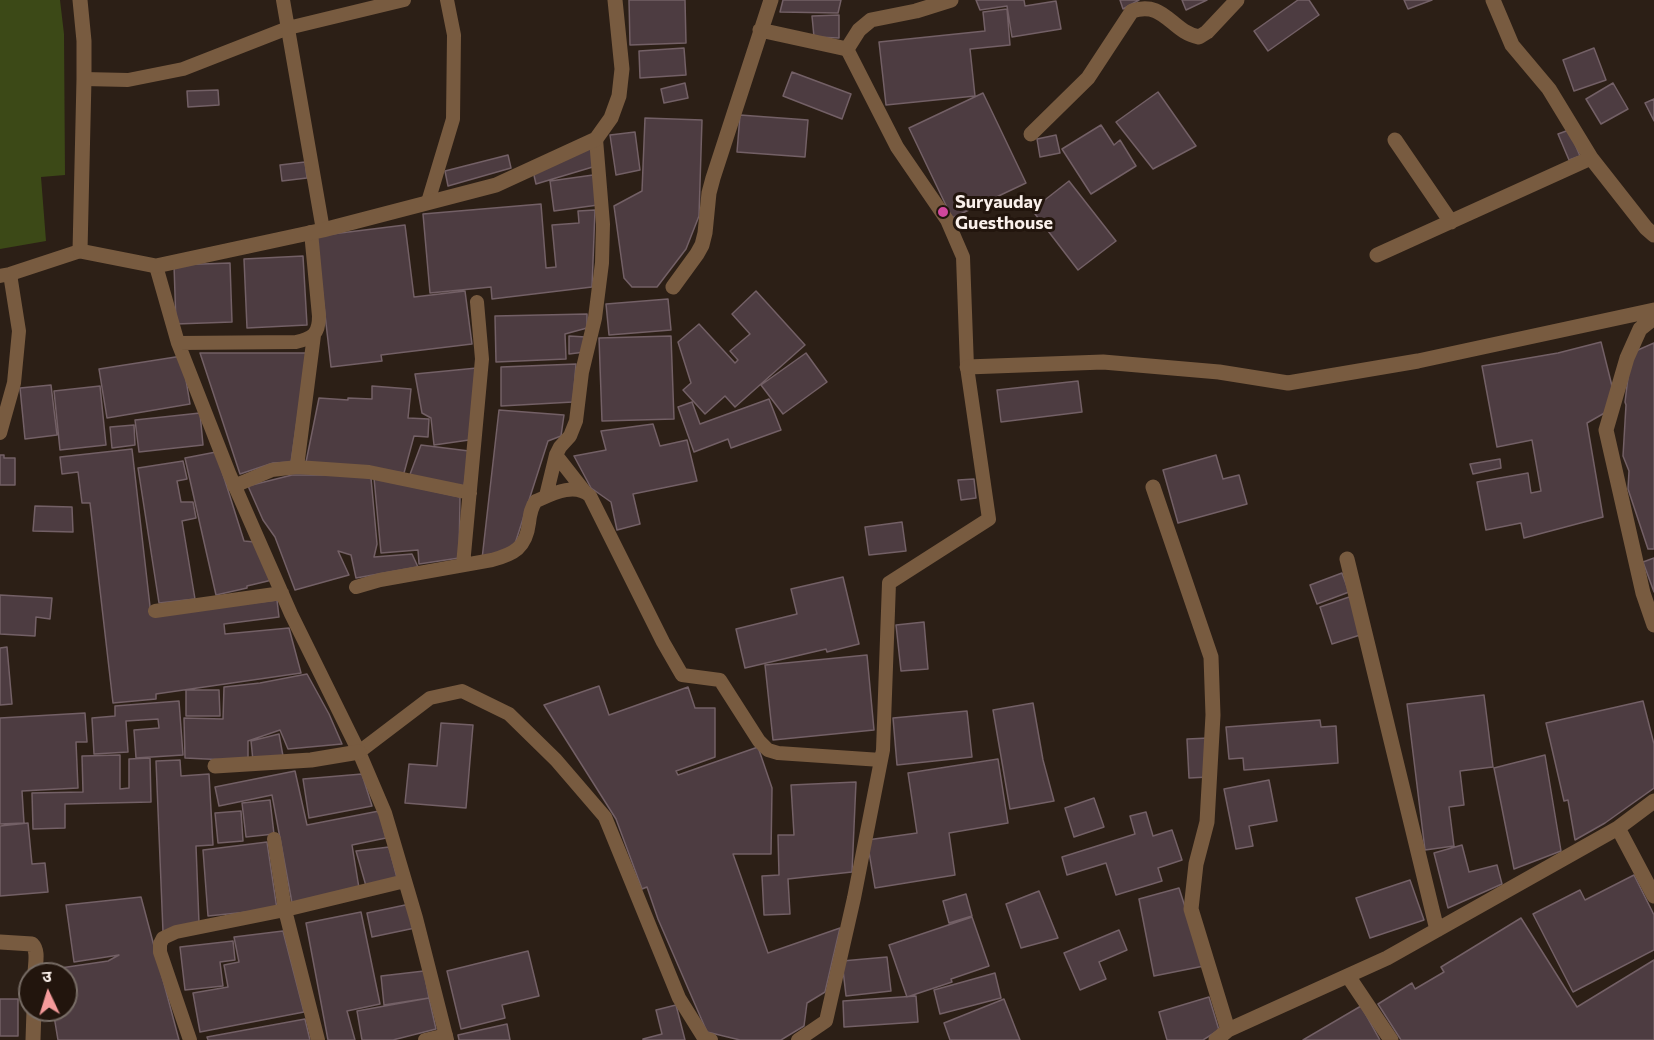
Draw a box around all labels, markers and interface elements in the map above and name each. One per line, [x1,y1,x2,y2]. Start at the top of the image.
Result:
place label: Suryauday Guesthouse [955,191,1053,234]
marker: Suryauday Guesthouse [936,205,950,219]
north arrow [18,962,78,1022]
text: उ [42,966,52,985]

